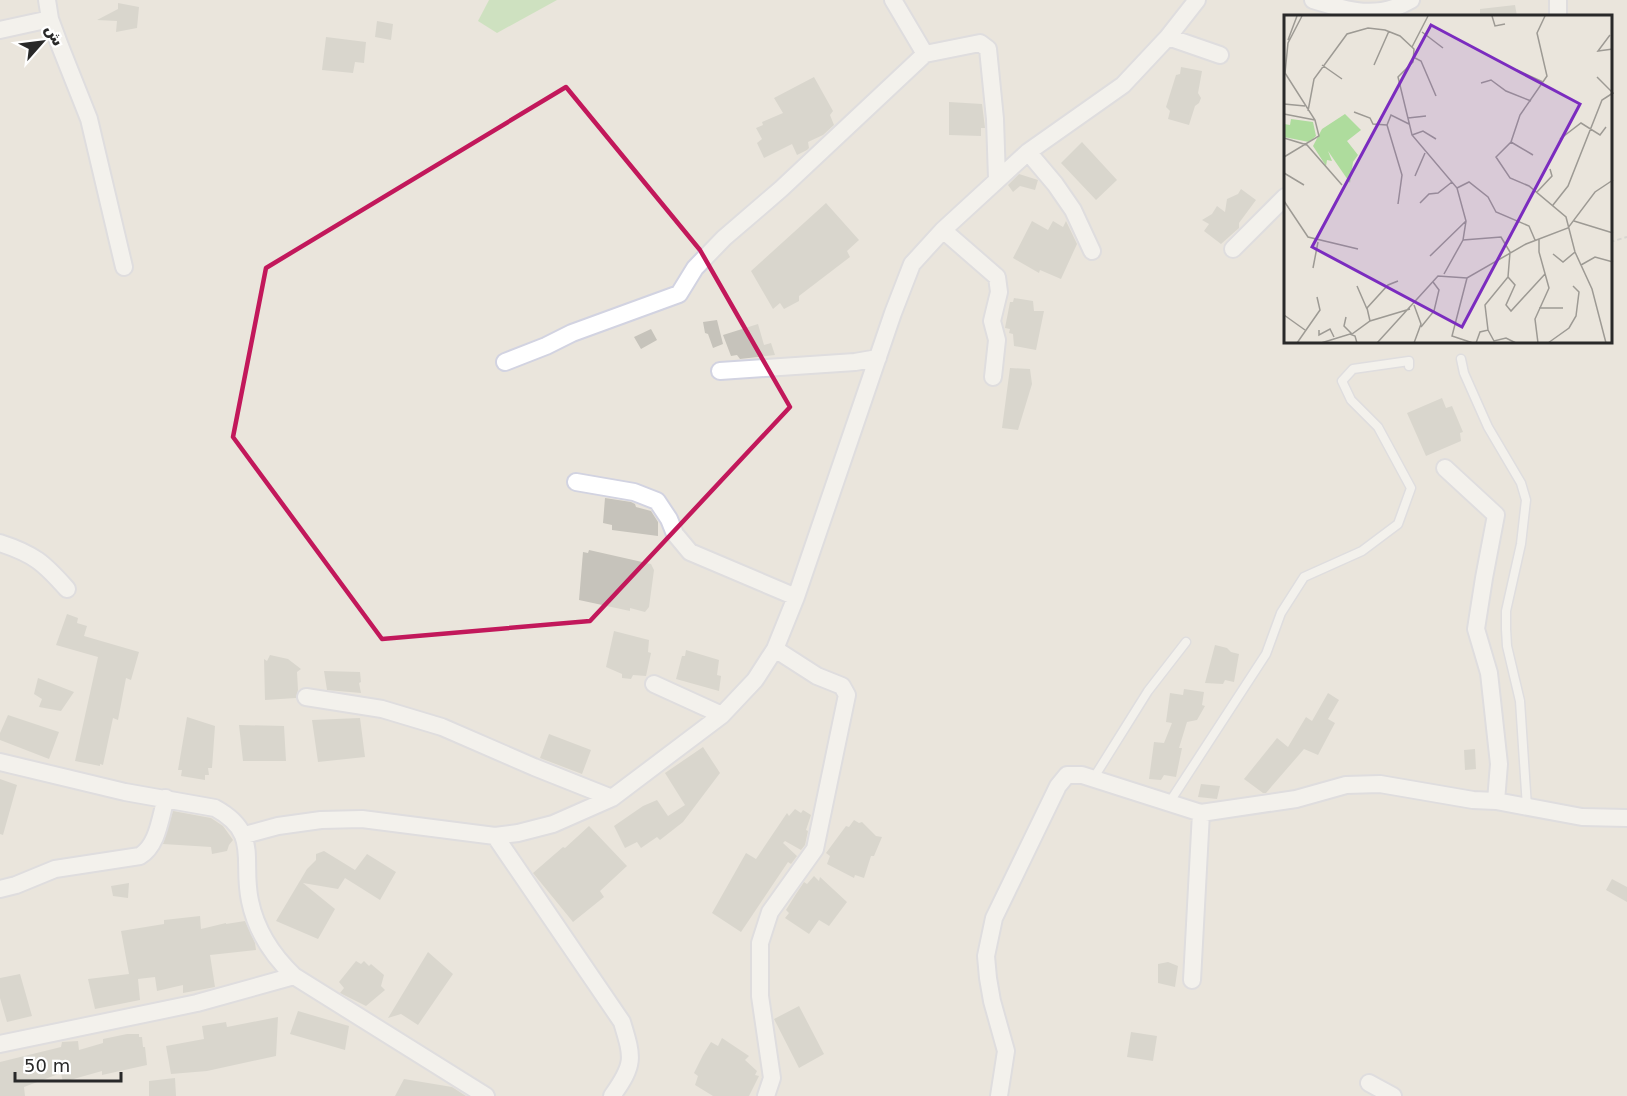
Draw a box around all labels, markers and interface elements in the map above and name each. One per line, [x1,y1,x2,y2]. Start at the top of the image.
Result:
north arrow [12,12,72,72]
inset map [1284,15,1612,344]
text: ش [41,21,68,49]
scale bar [15,1045,122,1083]
text: 50 m [24,1055,70,1076]

